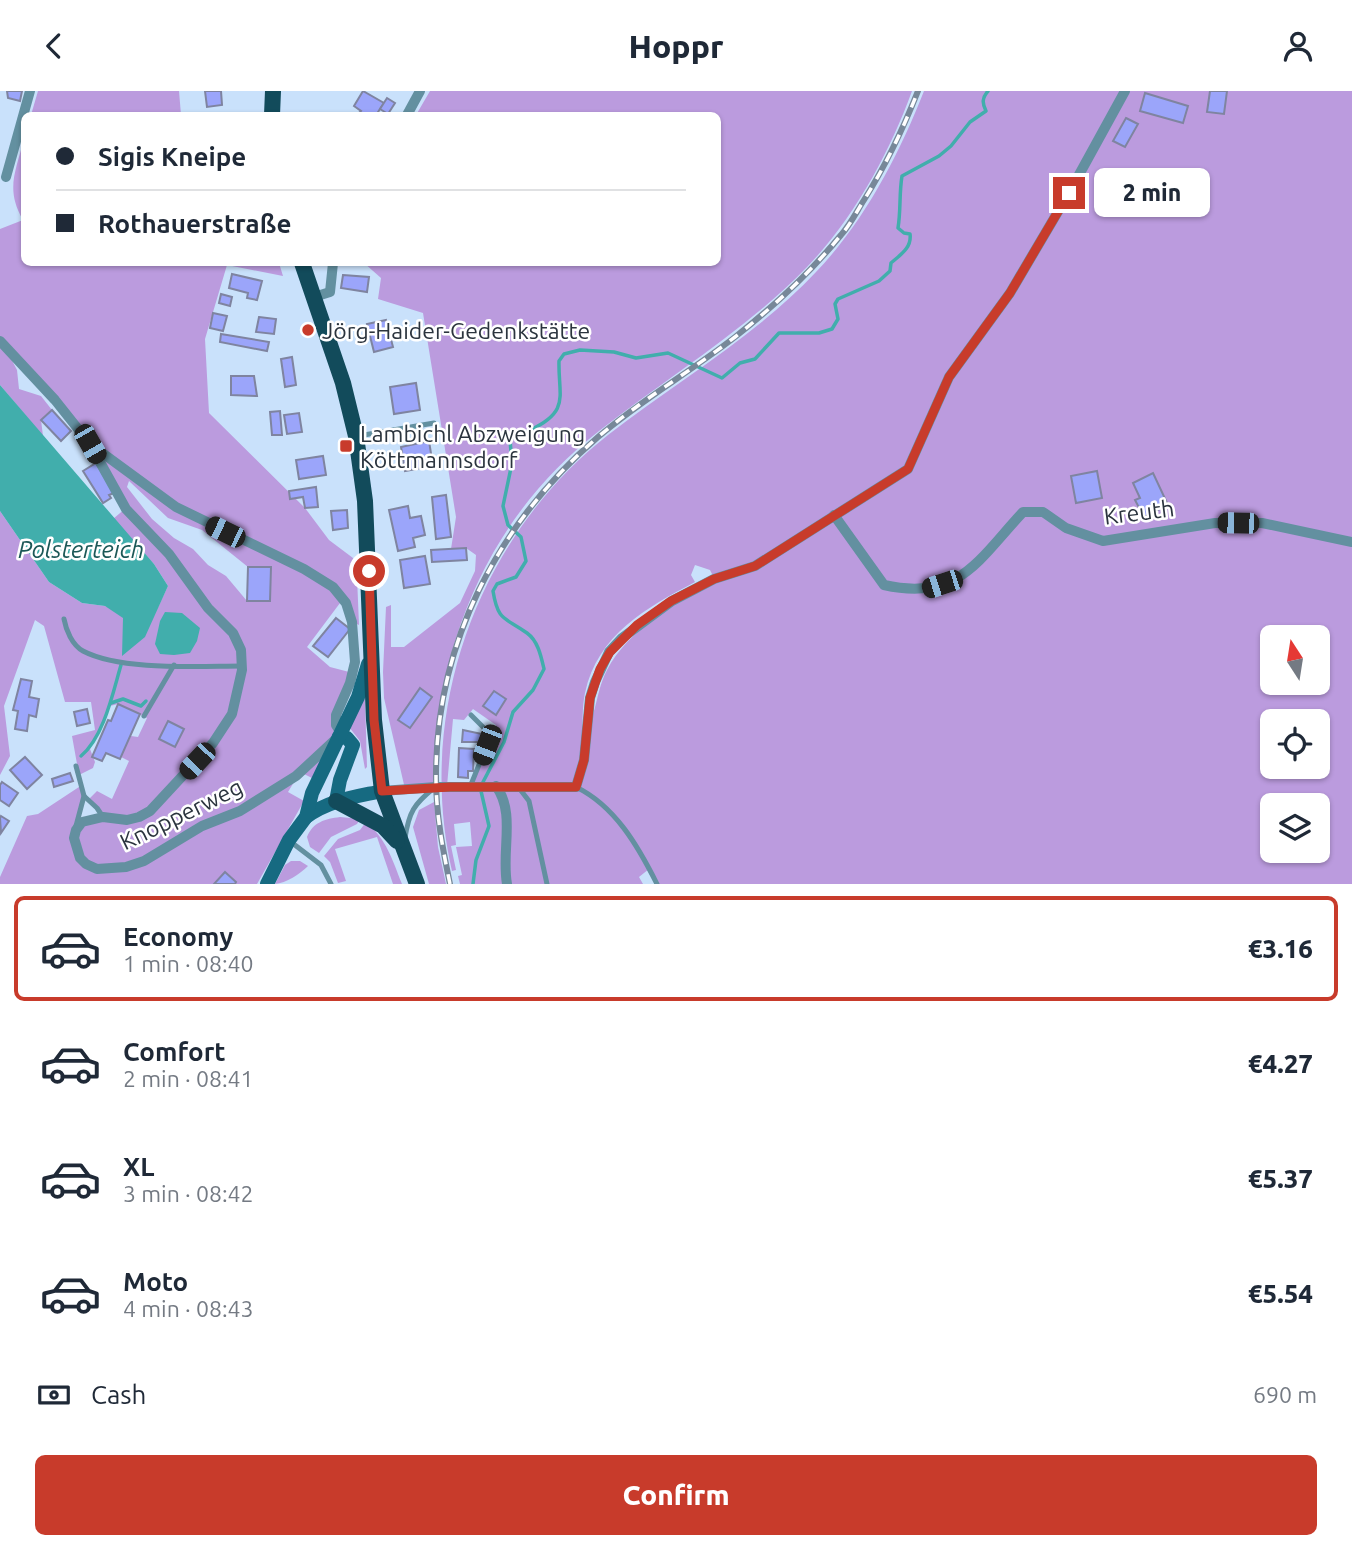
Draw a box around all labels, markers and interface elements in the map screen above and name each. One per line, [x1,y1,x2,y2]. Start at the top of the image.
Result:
icon: back [35,27,73,65]
icon: person [1279,27,1317,65]
text: Hoppr [628,28,724,64]
text: Sigis Kneipe [98,142,246,171]
callout: 2 min [1094,169,1209,217]
route end [1053,177,1085,209]
text: 2 min [1123,180,1181,205]
text: Rothauerstraße [98,209,291,238]
place label: Jörg-Haider-Gedenkstätte [322,318,590,343]
marker: Jörg-Haider-Gedenkstätte [300,322,316,338]
car [71,421,110,467]
place label: Lambichl Abzweigung Köttmannsdorf [360,421,585,472]
marker: Lambichl Abzweigung Köttmannsdorf [338,438,354,454]
street label: Kreuth [1102,495,1176,529]
car [1217,512,1260,534]
car [202,513,249,551]
water label: Polsterteich [18,536,144,563]
route start [353,555,385,587]
car [919,568,966,600]
north arrow [1260,625,1330,695]
map controls [1260,625,1330,863]
button: locate [1260,709,1330,779]
car [470,722,505,768]
car [175,738,220,784]
street label: Knopperweg [116,774,246,854]
button: layers [1260,793,1330,863]
icon: car [39,917,102,980]
text: Economy [123,922,233,951]
text: €3.16 [1248,934,1313,963]
text: 1 min · 08:40 [123,951,254,976]
icon: car [39,1032,102,1095]
text: Comfort [123,1037,226,1066]
text: €4.27 [1248,1049,1313,1078]
text: 2 min · 08:41 [123,1066,254,1091]
icon: car [39,1147,102,1210]
text: XL [123,1152,154,1181]
text: €5.37 [1248,1164,1313,1193]
text: 3 min · 08:42 [123,1181,254,1206]
icon: car [39,1262,102,1325]
text: Moto [123,1267,188,1296]
text: €5.54 [1248,1279,1313,1308]
text: 4 min · 08:43 [123,1296,254,1321]
icon: cash [35,1376,73,1414]
text: Cash [91,1380,146,1409]
text: 690 m [1253,1382,1317,1407]
button: Confirm [35,1455,1317,1535]

